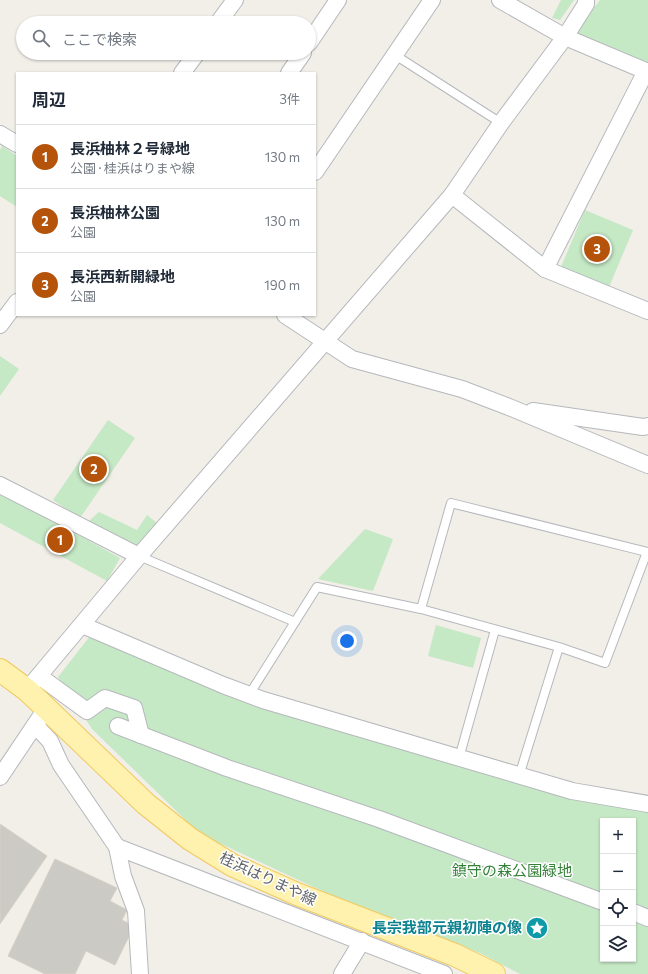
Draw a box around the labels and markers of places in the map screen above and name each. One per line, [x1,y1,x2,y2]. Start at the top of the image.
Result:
pin: 3 [584,234,610,264]
pin: 2 [81,454,107,484]
pin: 1 [47,525,73,555]
place icon: 長宗我部元親初陣の像 [524,915,550,941]
place label: 長宗我部元親初陣の像 [372,918,522,936]

